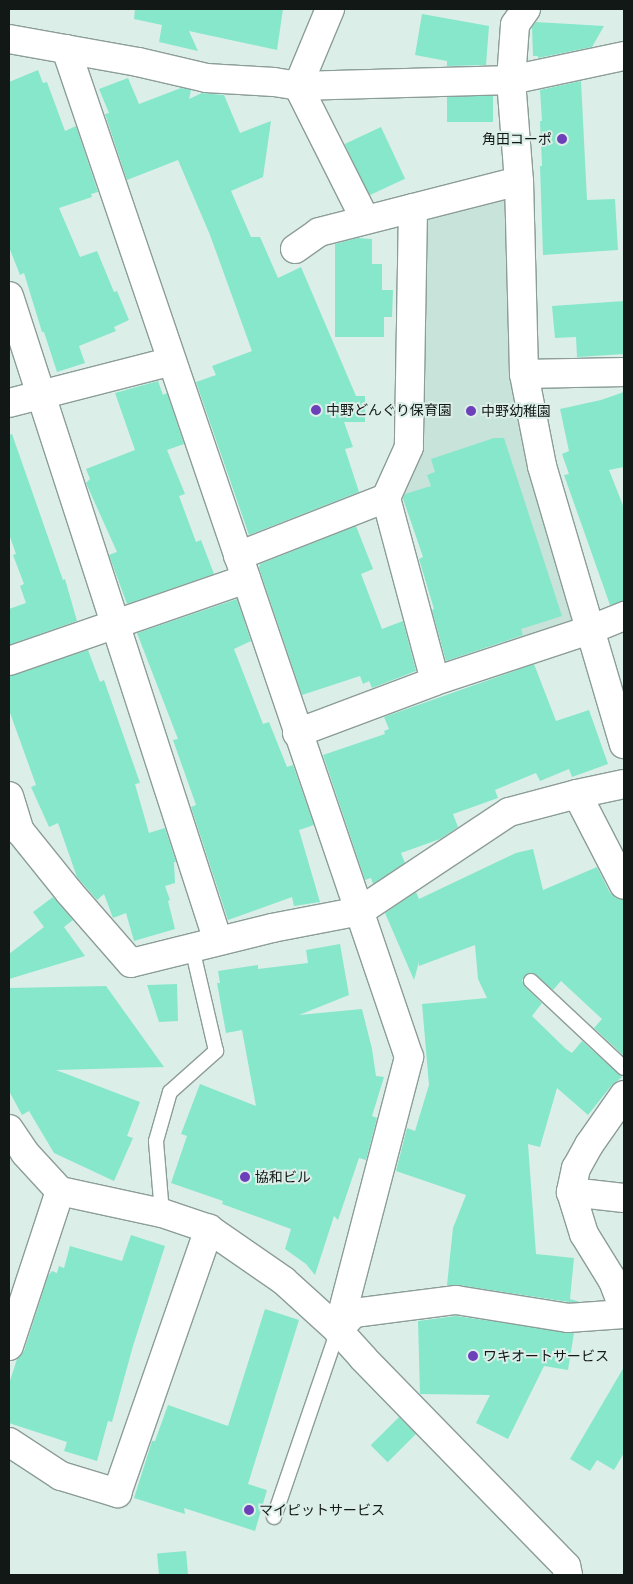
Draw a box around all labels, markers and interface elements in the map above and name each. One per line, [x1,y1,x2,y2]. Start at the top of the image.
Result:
place label: 角田コーポ [482,131,552,147]
marker: 角田コーポ [556,133,568,145]
place label: 中野どんぐり保育園 [326,402,452,418]
place label: 中野幼稚園 [481,403,551,419]
marker: 中野どんぐり保育園 [310,404,322,416]
marker: 中野幼稚園 [465,405,477,417]
place label: 協和ビル [255,1169,311,1185]
marker: 協和ビル [239,1171,251,1183]
place label: ワキオートサービス [483,1348,609,1364]
marker: ワキオートサービス [467,1350,479,1362]
place label: マイピットサービス [259,1502,385,1518]
marker: マイピットサービス [243,1504,255,1516]

